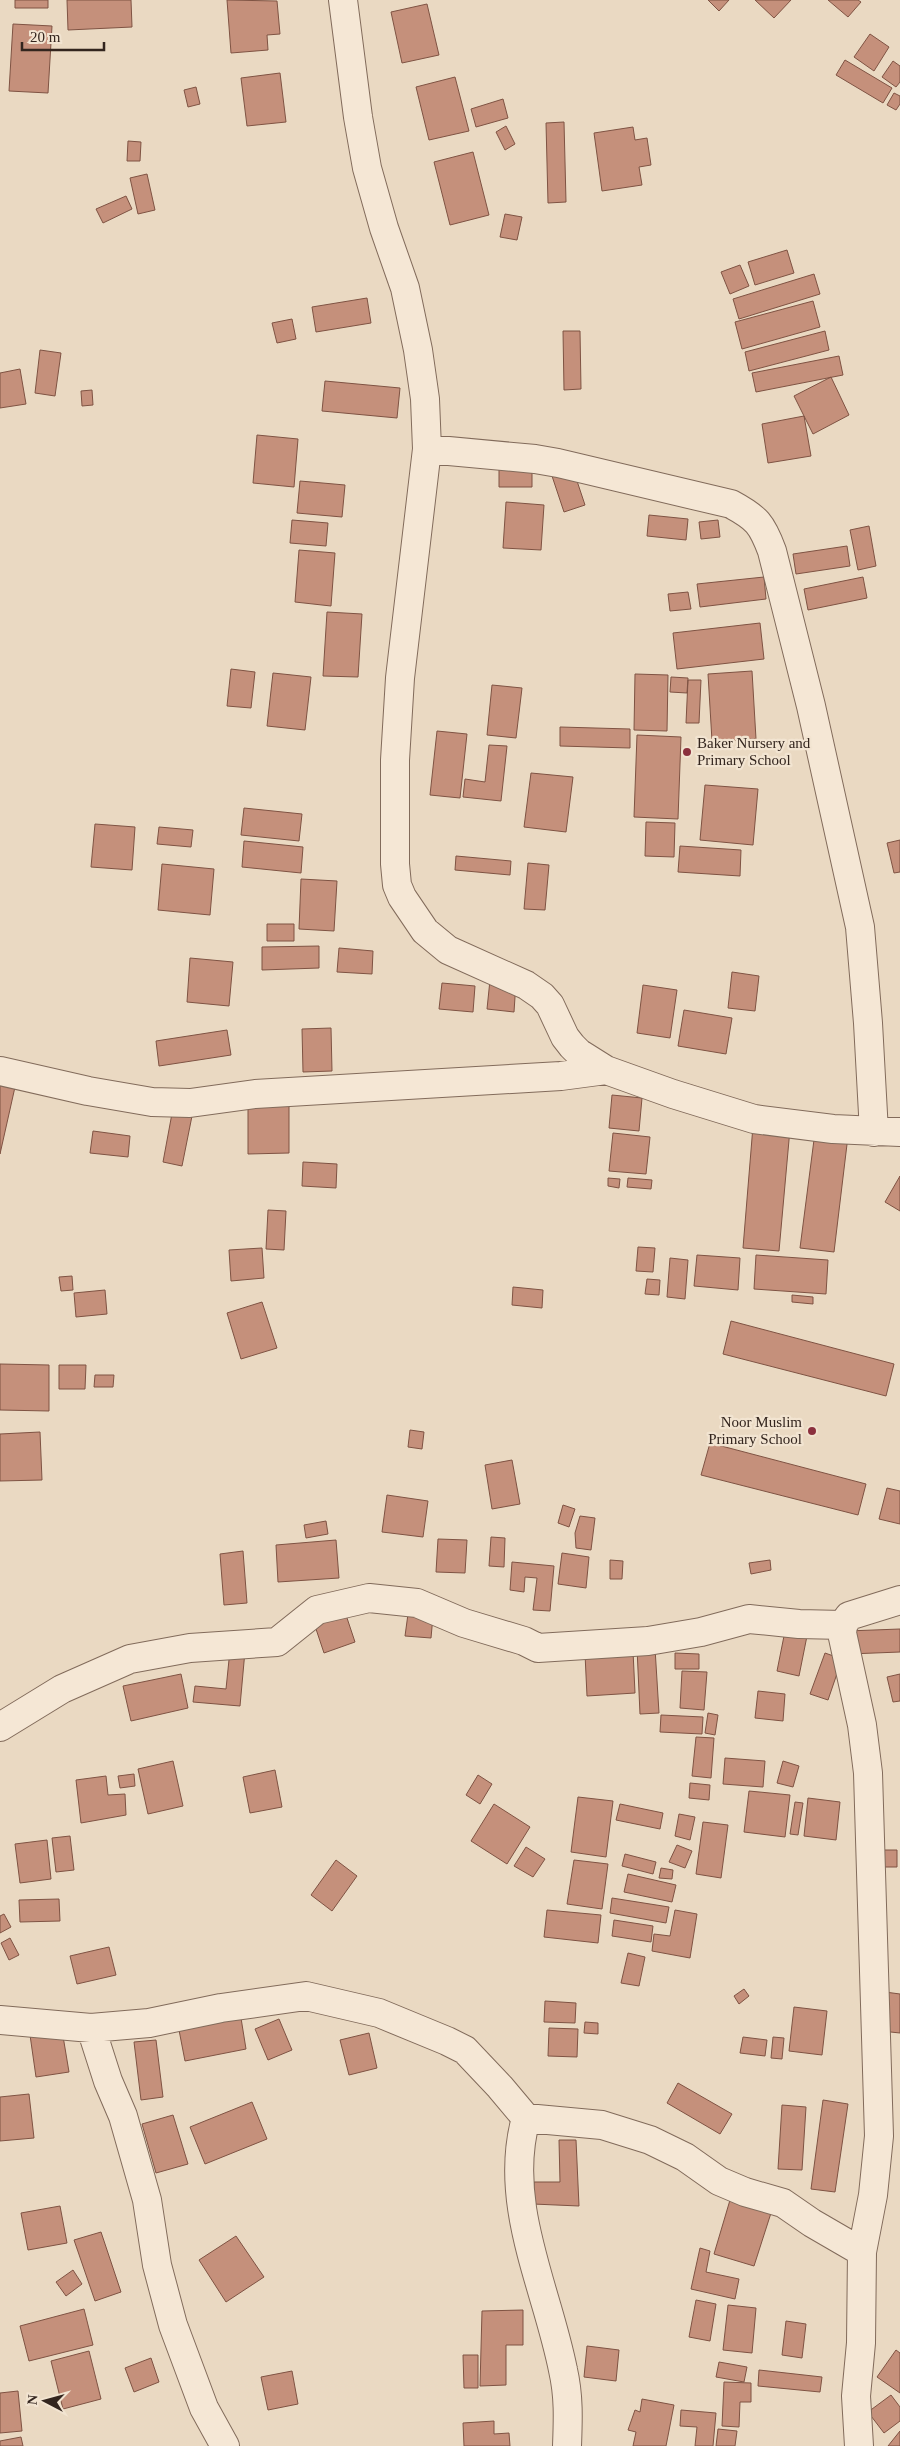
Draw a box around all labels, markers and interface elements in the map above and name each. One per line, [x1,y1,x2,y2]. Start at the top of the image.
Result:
scale bar [22,20,105,52]
text: 20 m [30,29,61,45]
place label: Baker Nursery and Primary School [697,735,811,768]
marker: Baker Nursery and Primary School [681,746,693,758]
place label: Noor Muslim Primary School [708,1414,802,1447]
marker: Noor Muslim Primary School [806,1425,818,1437]
north arrow [20,2376,70,2426]
text: N [25,2394,41,2406]

